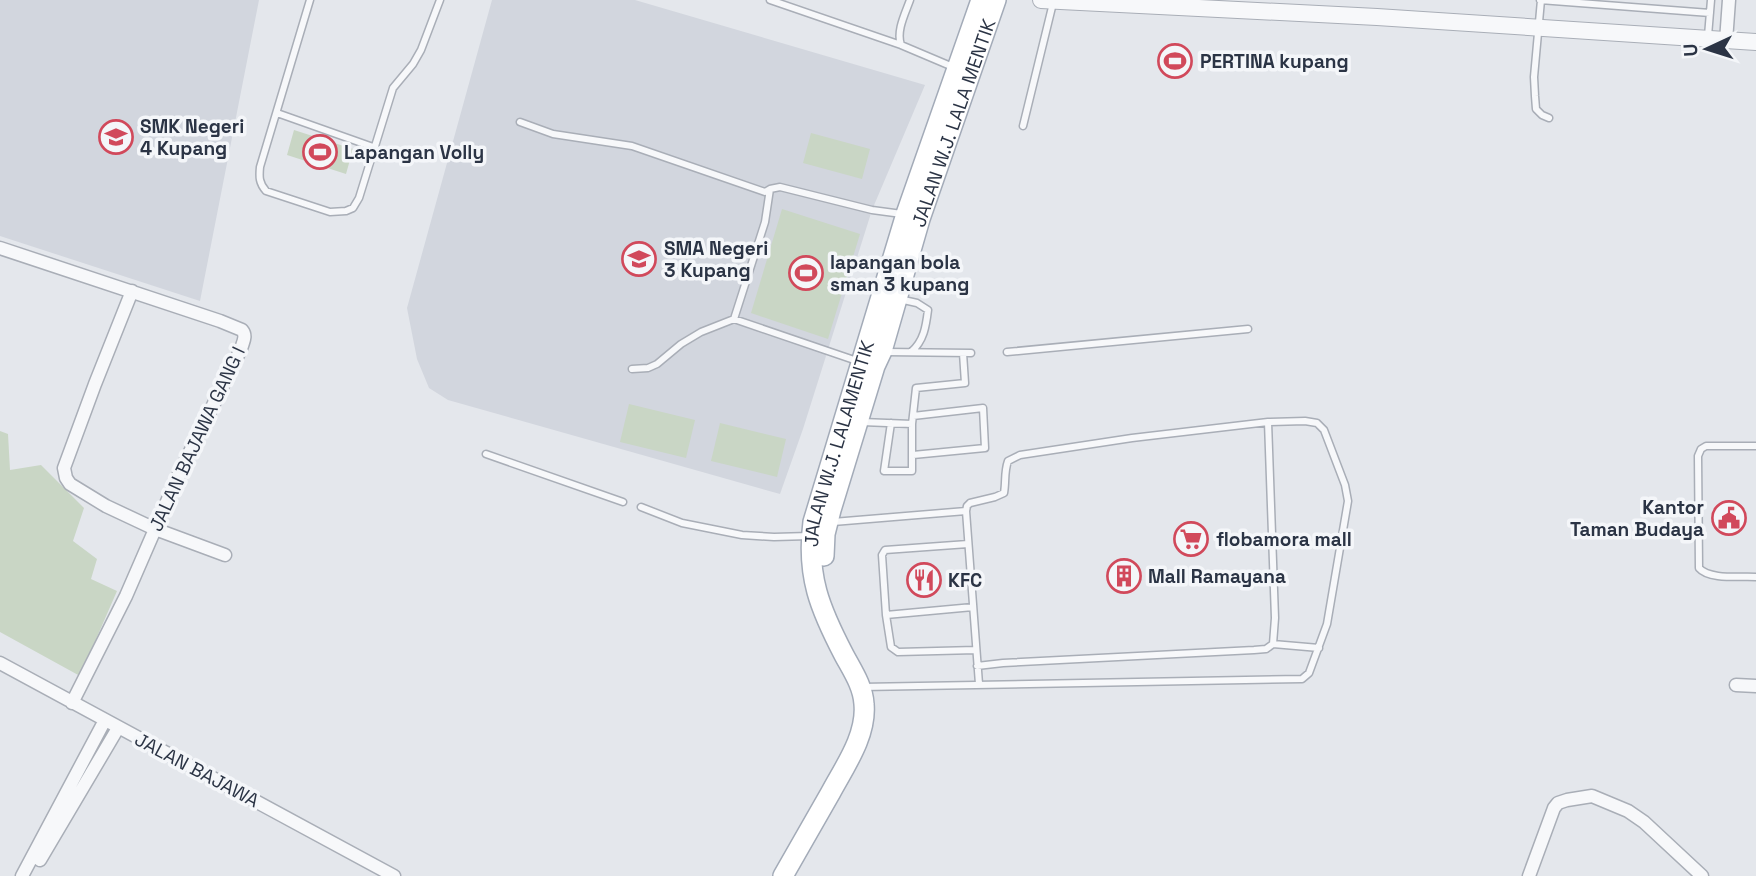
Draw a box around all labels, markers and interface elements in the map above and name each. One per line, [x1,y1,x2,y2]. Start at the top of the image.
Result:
north arrow [1672,14,1742,84]
street label: JALAN W.J. LALA MENTIK [906,15,1001,230]
sports icon: PERTINA kupang [1156,42,1194,80]
text: U [1678,43,1703,57]
place label: PERTINA kupang [1200,49,1349,74]
place label: SMK Negeri 4 Kupang [140,114,244,161]
school or university icon: SMK Negeri 4 Kupang [97,118,135,156]
sports icon: Lapangan Volly [301,133,339,171]
place label: Lapangan Volly [344,140,484,165]
place label: SMA Negeri 3 Kupang [664,236,768,283]
school or university icon: SMA Negeri 3 Kupang [620,240,658,278]
place label: lapangan bola sman 3 kupang [830,250,969,297]
sports icon: lapangan bola sman 3 kupang [787,254,825,292]
street label: JALAN W.J. LALAMENTIK [799,337,880,547]
street label: JALAN BAJAWA GANG I [143,343,251,535]
place label: Kantor Taman Budaya [1570,495,1704,542]
public building icon: Kantor Taman Budaya [1710,499,1748,537]
supermarket icon: flobamora mall [1172,520,1210,558]
place label: flobamora mall [1216,527,1352,552]
building icon: Mall Ramayana [1105,557,1143,595]
restaurant icon: KFC [905,561,943,599]
place label: Mall Ramayana [1148,564,1286,589]
place label: KFC [948,568,982,593]
street label: JALAN BAJAWA [131,727,263,813]

